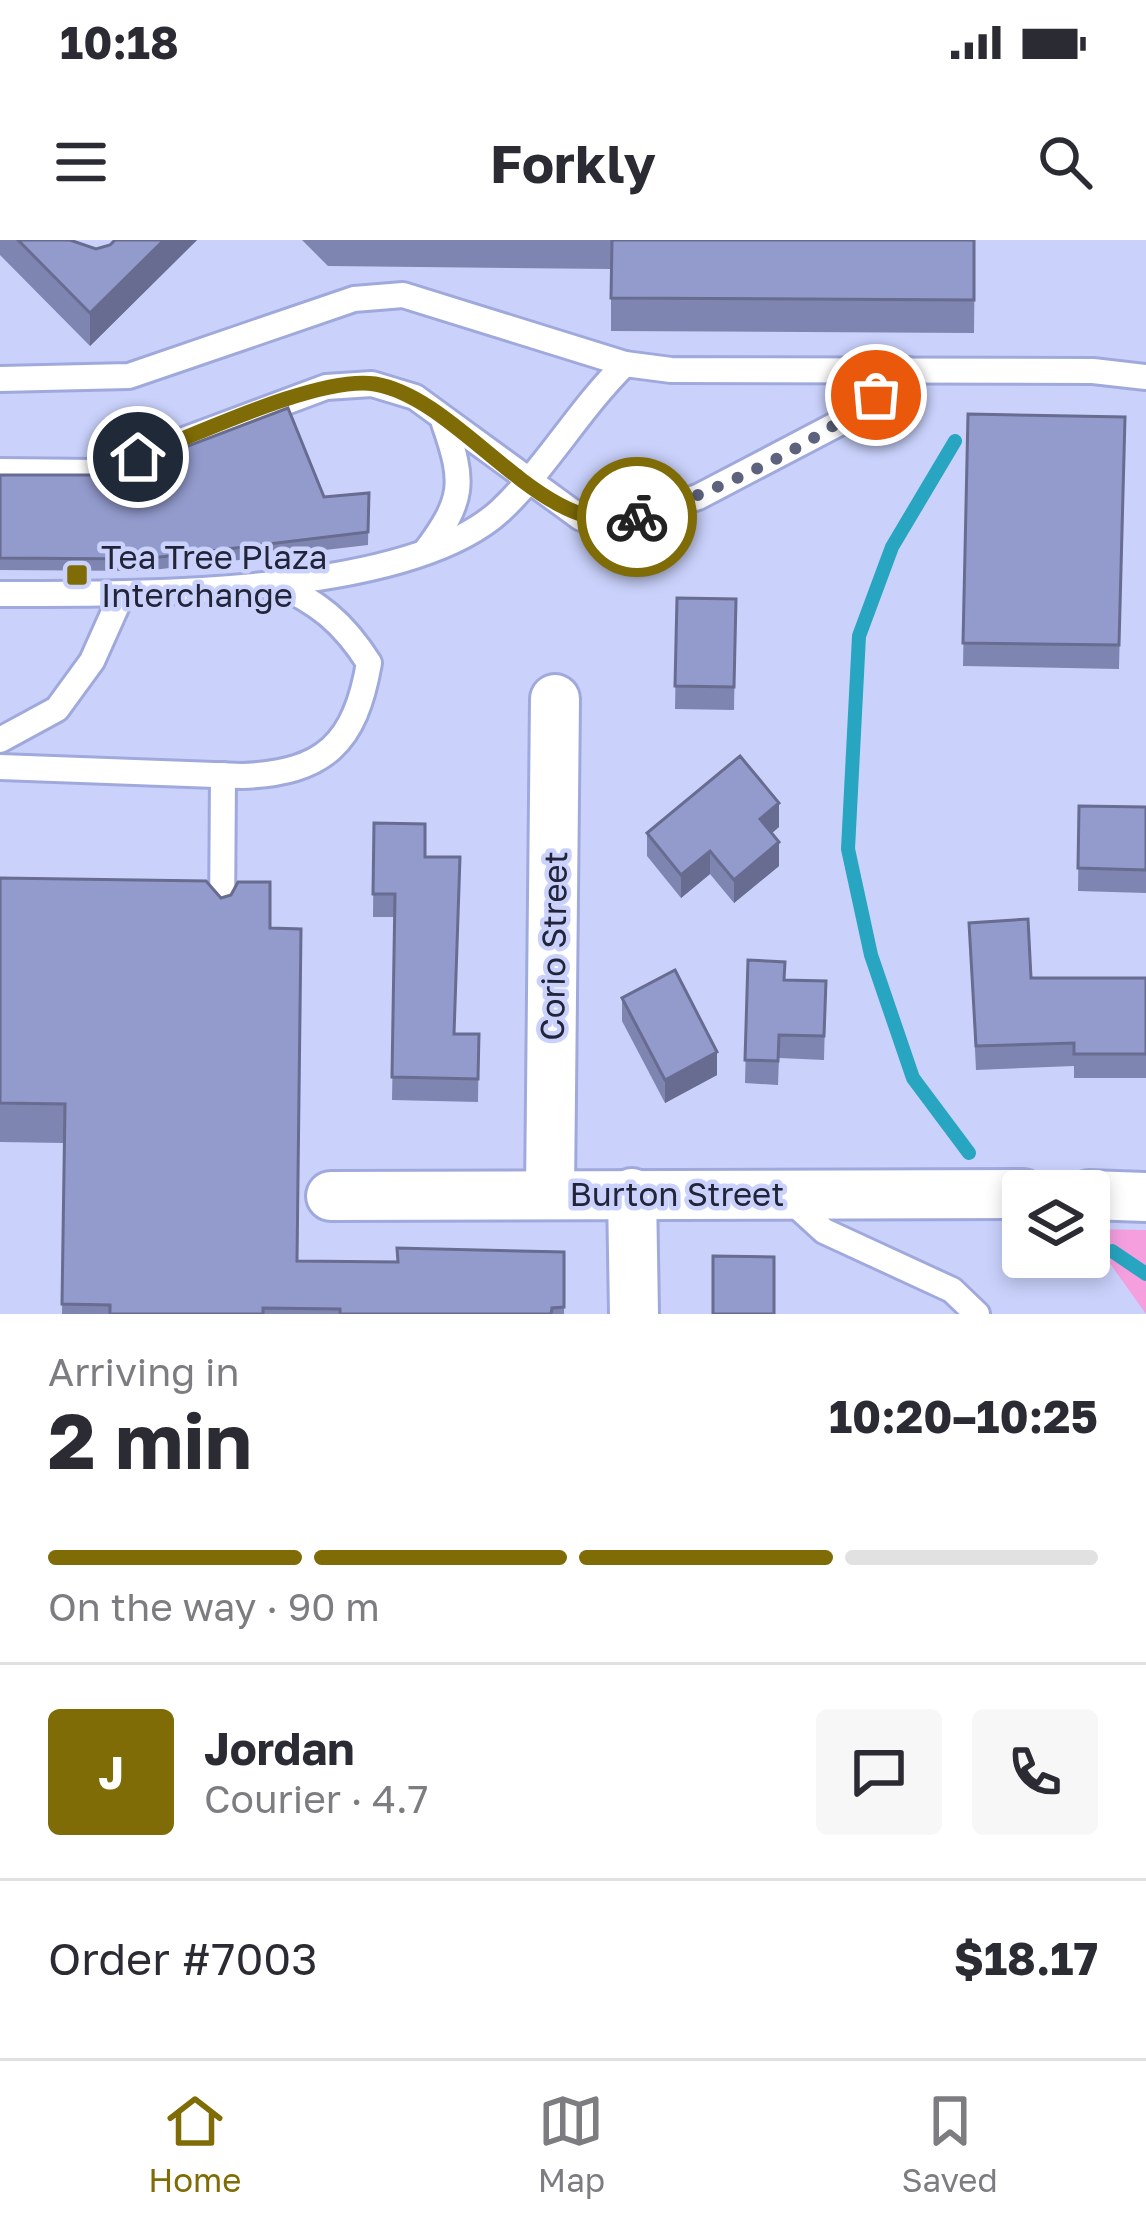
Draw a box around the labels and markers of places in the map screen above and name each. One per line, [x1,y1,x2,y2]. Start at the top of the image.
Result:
pin [825,344,927,446]
pin [87,406,189,508]
place label: Tea Tree Plaza Interchange [101,537,327,614]
marker: Tea Tree Plaza Interchange [64,562,90,588]

